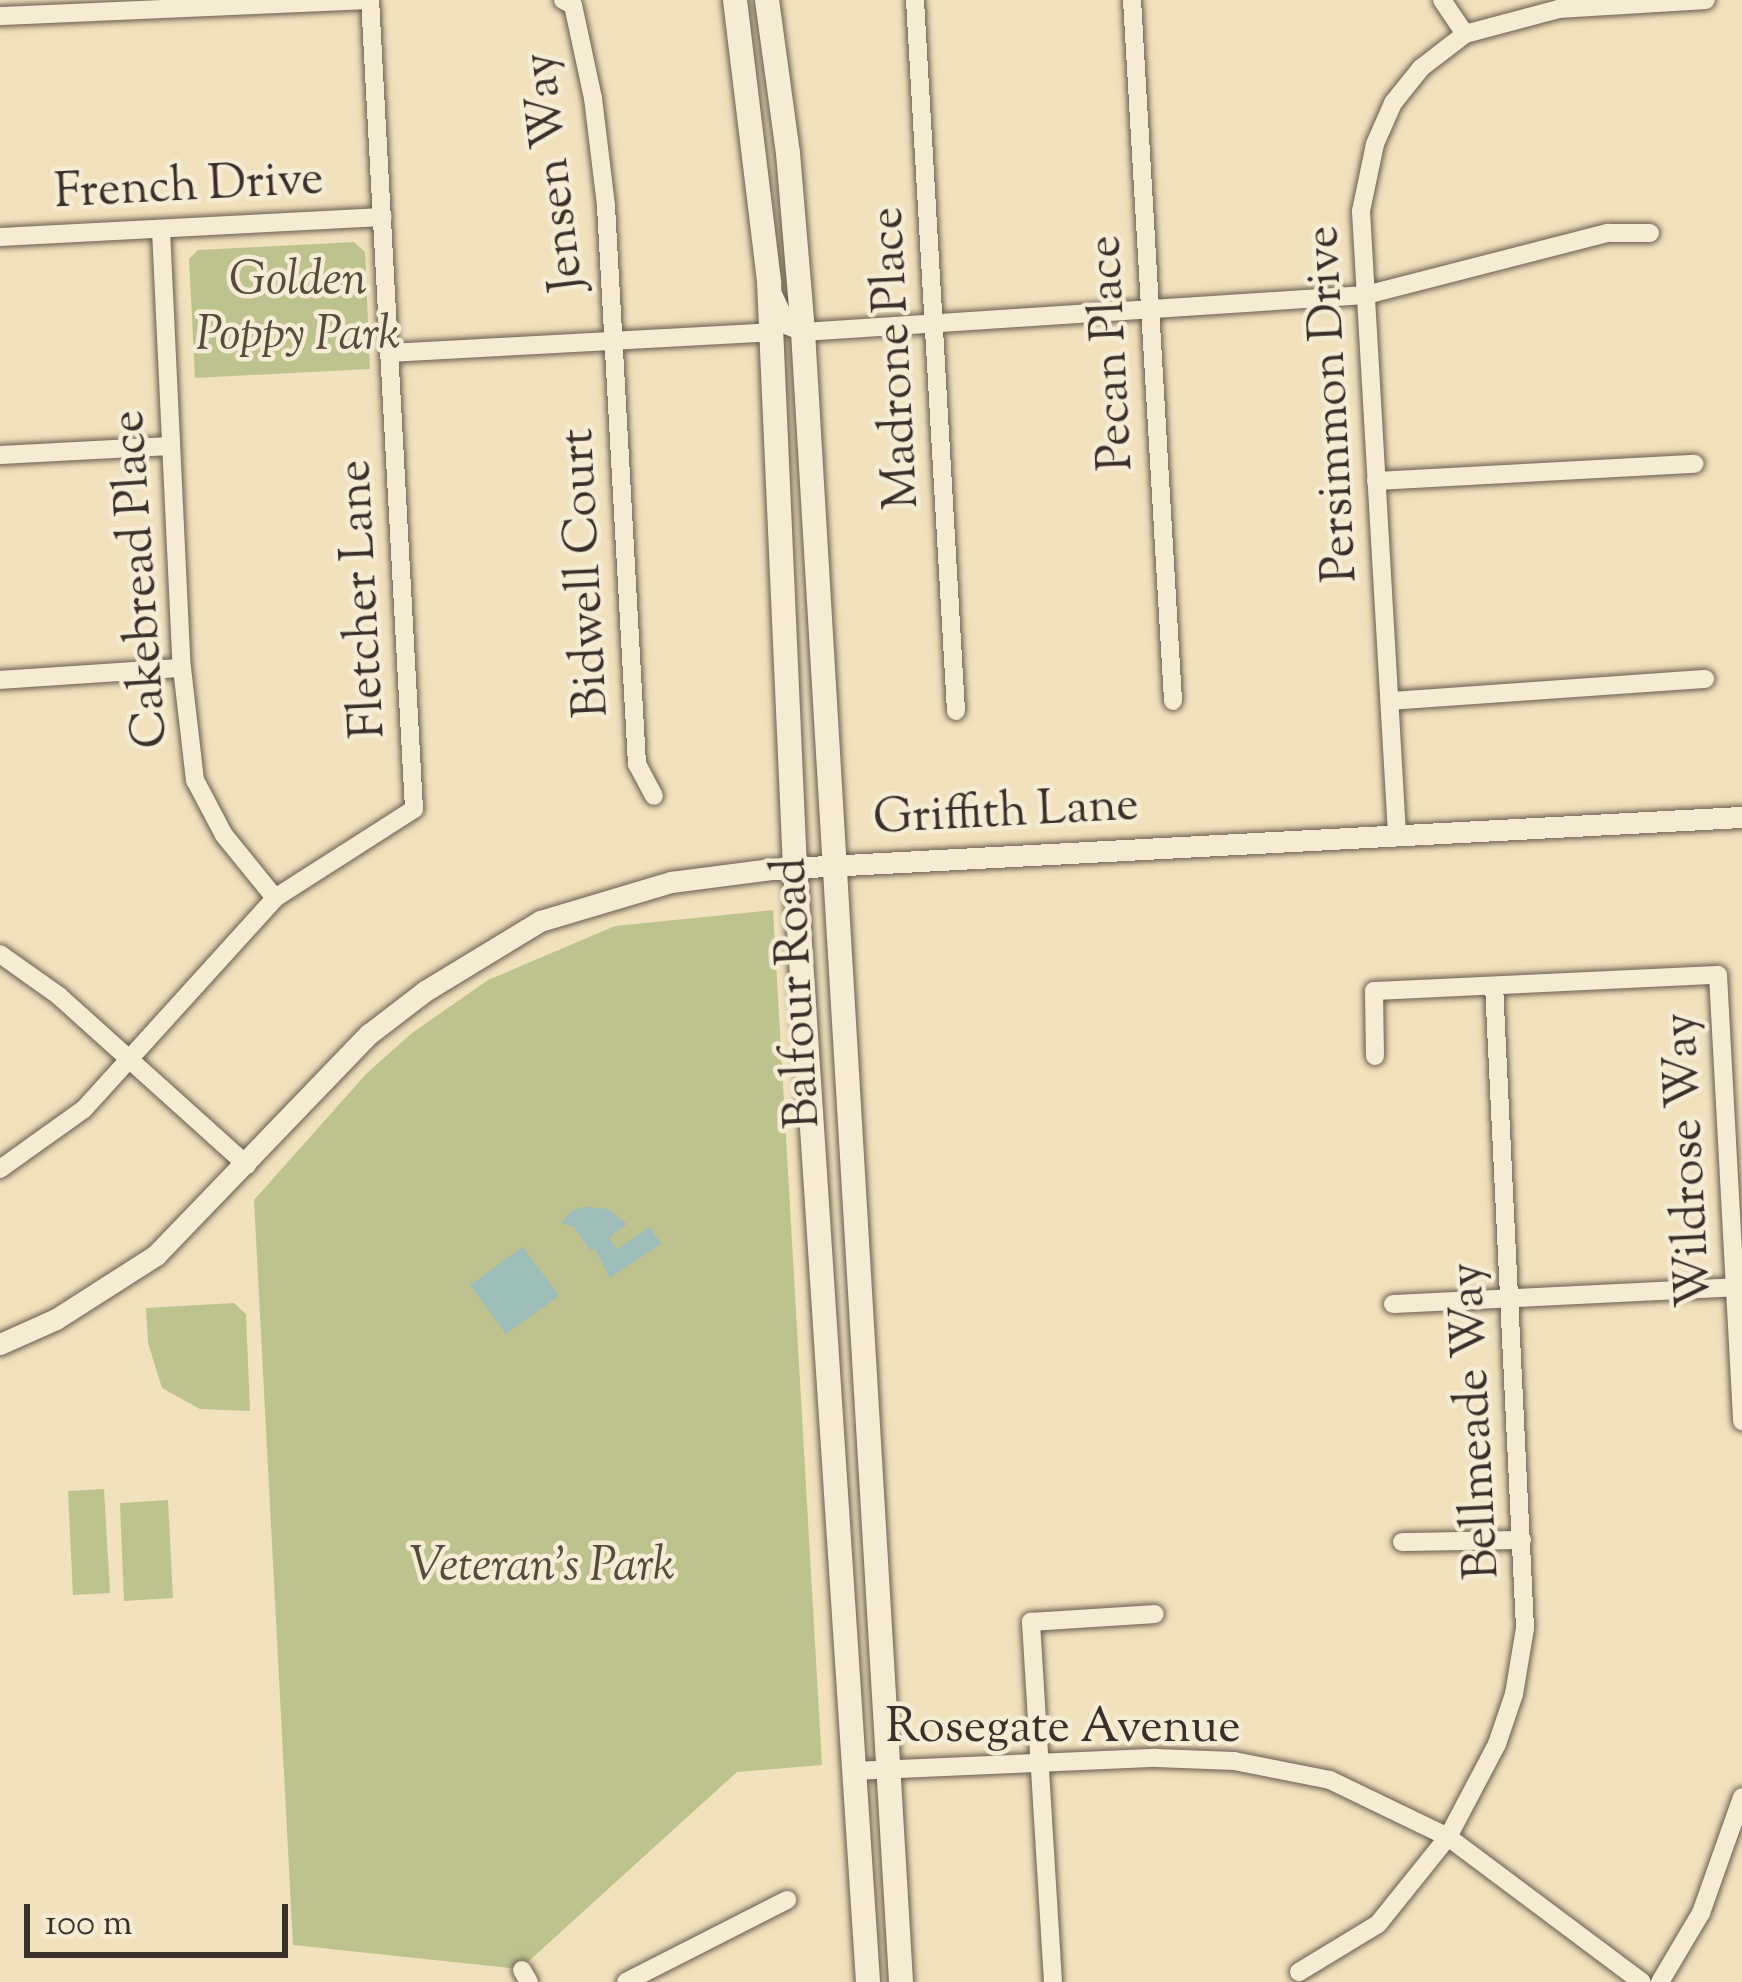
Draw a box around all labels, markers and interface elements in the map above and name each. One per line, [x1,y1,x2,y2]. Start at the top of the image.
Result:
street label: Jensen Way [513,49,599,295]
street label: French Drive [53,152,325,224]
street label: Madrone Place [860,205,934,511]
street label: Persimmon Drive [1296,224,1372,584]
street label: Pecan Place [1078,234,1148,472]
park label: Golden Poppy Park [196,252,400,365]
street label: Cakebread Place [101,408,183,750]
street label: Bidwell Court [551,427,623,719]
street label: Fletcher Lane [328,458,400,740]
street label: Griffith Lane [872,778,1140,850]
street label: Balfour Road [763,856,835,1130]
street label: Wildrose Way [1654,1011,1726,1309]
street label: Bellmeade Way [1440,1261,1514,1581]
park label: Veteran's Park [409,1539,675,1597]
street label: Rosegate Avenue [885,1701,1241,1759]
scale bar [30,1880,294,1954]
text: 100 m [45,1899,132,1951]

